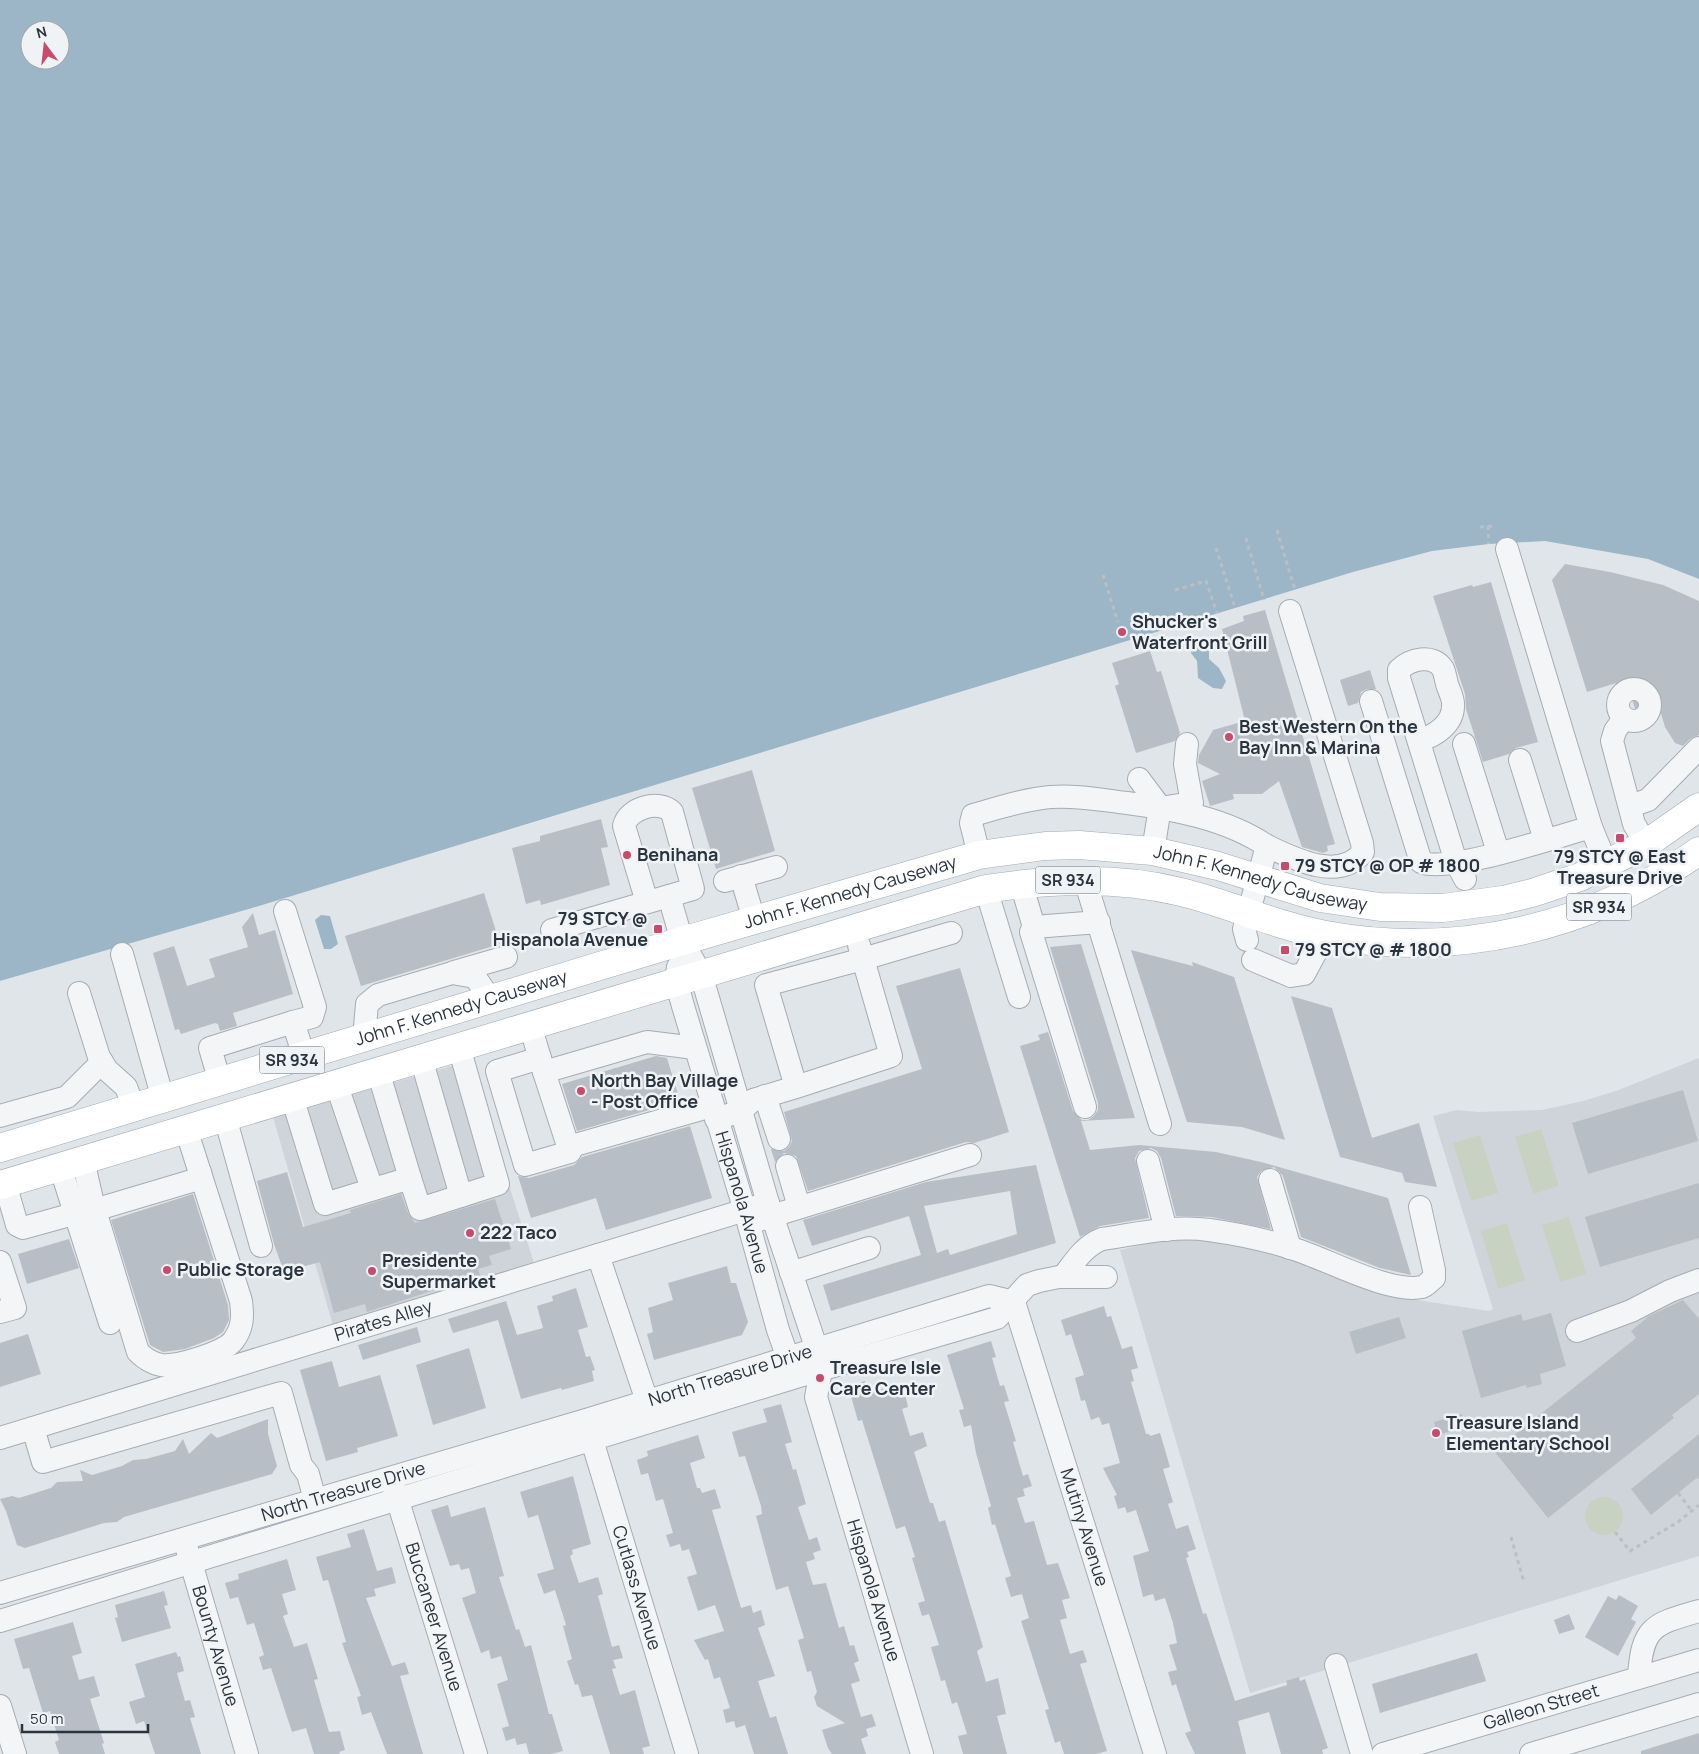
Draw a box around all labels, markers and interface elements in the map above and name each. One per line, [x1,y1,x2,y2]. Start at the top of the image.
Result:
north arrow [20,20,70,70]
text: N [34,21,49,42]
place label: Shucker's Waterfront Grill [1132,609,1268,654]
marker: Shucker's Waterfront Grill [1116,626,1128,638]
place label: Best Western On the Bay Inn & Marina [1239,714,1418,759]
marker: Best Western On the Bay Inn & Marina [1223,731,1235,743]
marker: 79 STCY @ East Treasure Drive [1614,832,1626,844]
street label: John F. Kennedy Causeway [1151,839,1370,916]
place label: Benihana [637,842,719,866]
place label: 79 STCY @ East Treasure Drive [1554,844,1686,889]
marker: Benihana [621,849,633,861]
street label: John F. Kennedy Causeway [741,849,960,933]
place label: 79 STCY @ OP # 1800 [1295,853,1480,877]
marker: 79 STCY @ OP # 1800 [1279,860,1291,872]
road number: SR 934 [1036,866,1100,894]
road number: SR 934 [1566,894,1632,920]
place label: 79 STCY @ Hispanola Avenue [493,906,648,951]
marker: 79 STCY @ Hispanola Avenue [652,923,664,935]
place label: 79 STCY @ # 1800 [1295,937,1452,961]
marker: 79 STCY @ # 1800 [1279,944,1291,956]
street label: John F. Kennedy Causeway [352,963,570,1051]
road number: SR 934 [260,1046,324,1074]
place label: North Bay Village - Post Office [591,1068,739,1113]
marker: North Bay Village - Post Office [575,1085,587,1097]
street label: Hispanola Avenue [710,1128,775,1276]
place label: 222 Taco [480,1220,557,1244]
marker: 222 Taco [464,1227,476,1239]
place label: Presidente Supermarket [382,1248,496,1293]
place label: Public Storage [177,1257,305,1281]
marker: Public Storage [161,1264,173,1276]
marker: Presidente Supermarket [366,1265,378,1277]
street label: Pirates Alley [331,1293,436,1346]
street label: North Treasure Drive [645,1338,815,1411]
place label: Treasure Isle Care Center [830,1355,941,1400]
marker: Treasure Isle Care Center [814,1372,826,1384]
place label: Treasure Island Elementary School [1446,1410,1609,1455]
marker: Treasure Island Elementary School [1430,1427,1442,1439]
street label: North Treasure Drive [258,1455,428,1526]
street label: Mutiny Avenue [1056,1465,1115,1589]
street label: Hispanola Avenue [842,1516,907,1664]
street label: Cutlass Avenue [607,1522,668,1653]
street label: Buccaneer Avenue [400,1539,469,1694]
street label: Bounty Avenue [187,1582,245,1709]
street label: Galleon Street [1480,1677,1602,1735]
scale bar [22,1702,149,1734]
text: 50 m [30,1708,64,1729]

